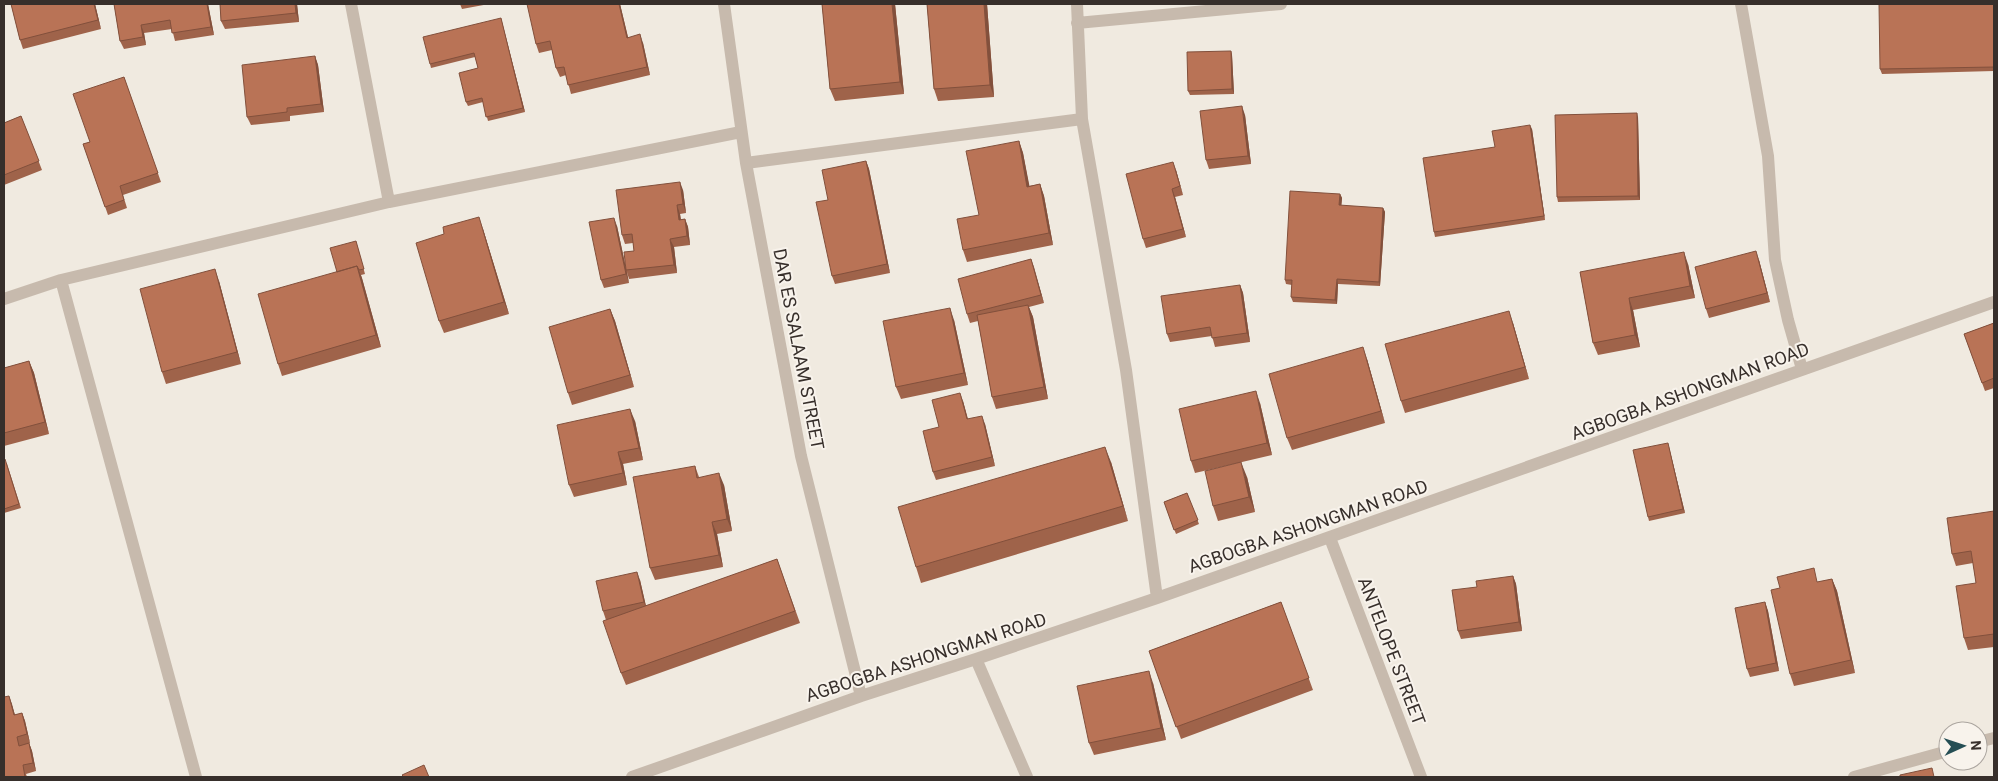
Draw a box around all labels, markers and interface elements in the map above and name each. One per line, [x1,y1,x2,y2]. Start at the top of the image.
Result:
street label: DAR ES SALAAM STREET [769,247,829,451]
street label: AGBOGBA ASHONGMAN ROAD [1568,338,1812,444]
street label: AGBOGBA ASHONGMAN ROAD [1186,475,1430,577]
street label: ANTELOPE STREET [1354,574,1430,728]
street label: AGBOGBA ASHONGMAN ROAD [803,608,1049,706]
north arrow [1938,721,1988,771]
text: N [1968,740,1984,751]

